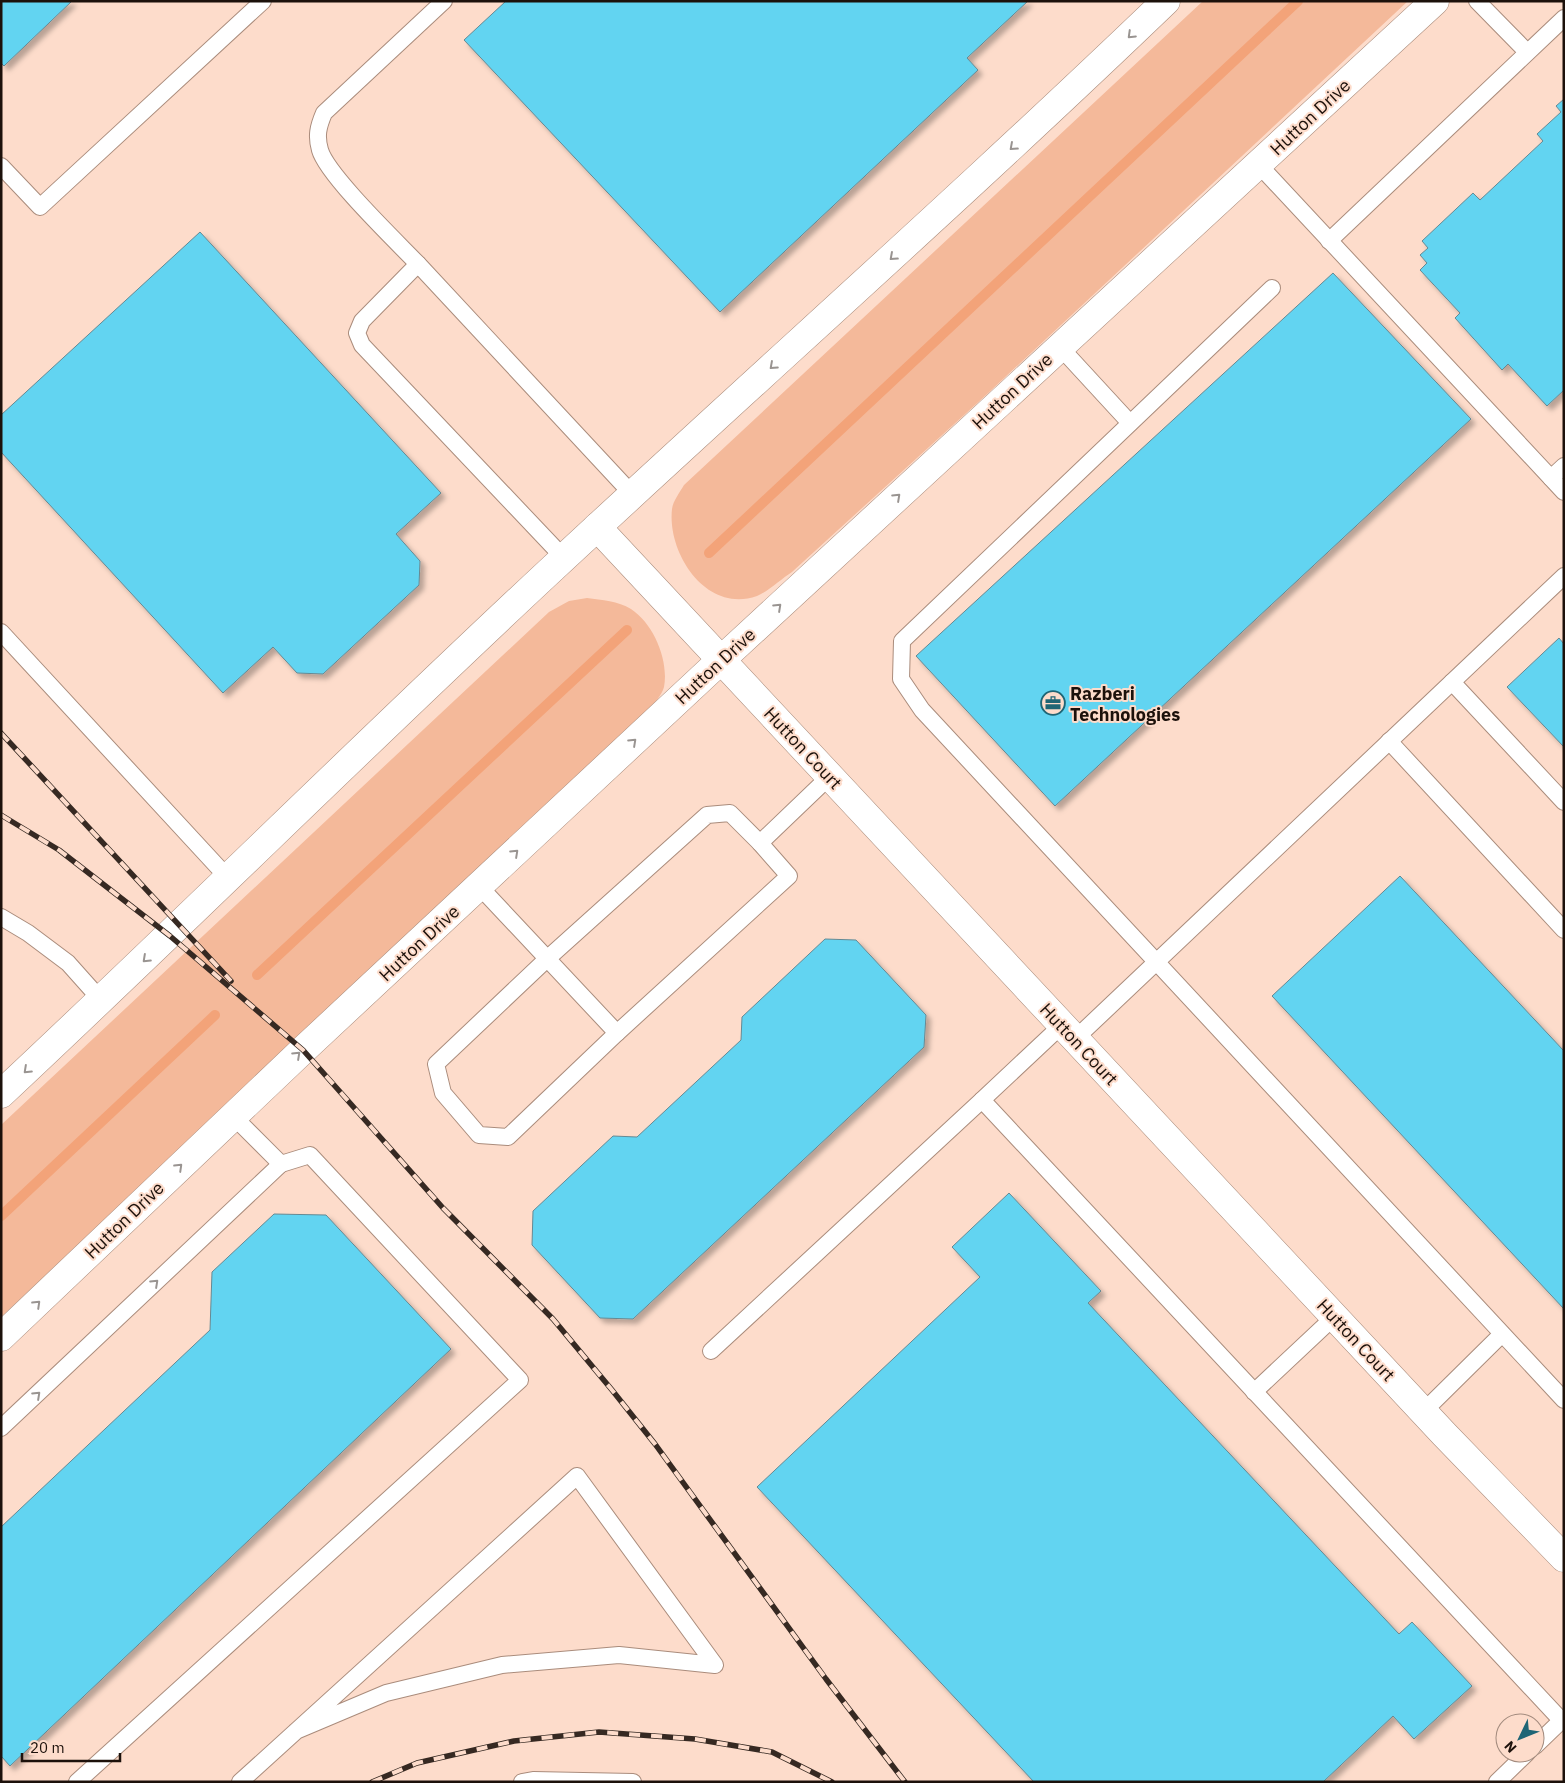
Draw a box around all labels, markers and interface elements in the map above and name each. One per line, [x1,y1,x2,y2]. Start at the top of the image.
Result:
one-way arrow [1127,29,1136,38]
street label: Hutton Drive [1265,74,1355,160]
one-way arrow [1010,141,1019,150]
one-way arrow [890,251,899,260]
street label: Hutton Drive [967,348,1057,434]
one-way arrow [770,361,779,370]
one-way arrow [892,494,901,503]
one-way arrow [772,604,781,613]
street label: Hutton Drive [670,623,760,709]
place label: Razberi Technologies [1070,682,1180,726]
office icon: Razberi Technologies [1040,690,1066,716]
street label: Hutton Court [759,702,847,794]
one-way arrow [628,739,637,748]
one-way arrow [509,850,518,859]
street label: Hutton Drive [374,900,464,986]
one-way arrow [142,953,151,962]
street label: Hutton Court [1035,998,1123,1090]
one-way arrow [291,1052,300,1061]
one-way arrow [24,1064,33,1073]
one-way arrow [174,1164,183,1173]
street label: Hutton Drive [79,1176,169,1264]
one-way arrow [149,1280,158,1289]
street label: Hutton Court [1312,1294,1400,1386]
one-way arrow [31,1301,40,1310]
one-way arrow [31,1392,40,1401]
north arrow [1495,1713,1545,1763]
scale bar [22,1730,120,1762]
text: N [1500,1737,1521,1757]
text: 20 m [30,1738,65,1757]

